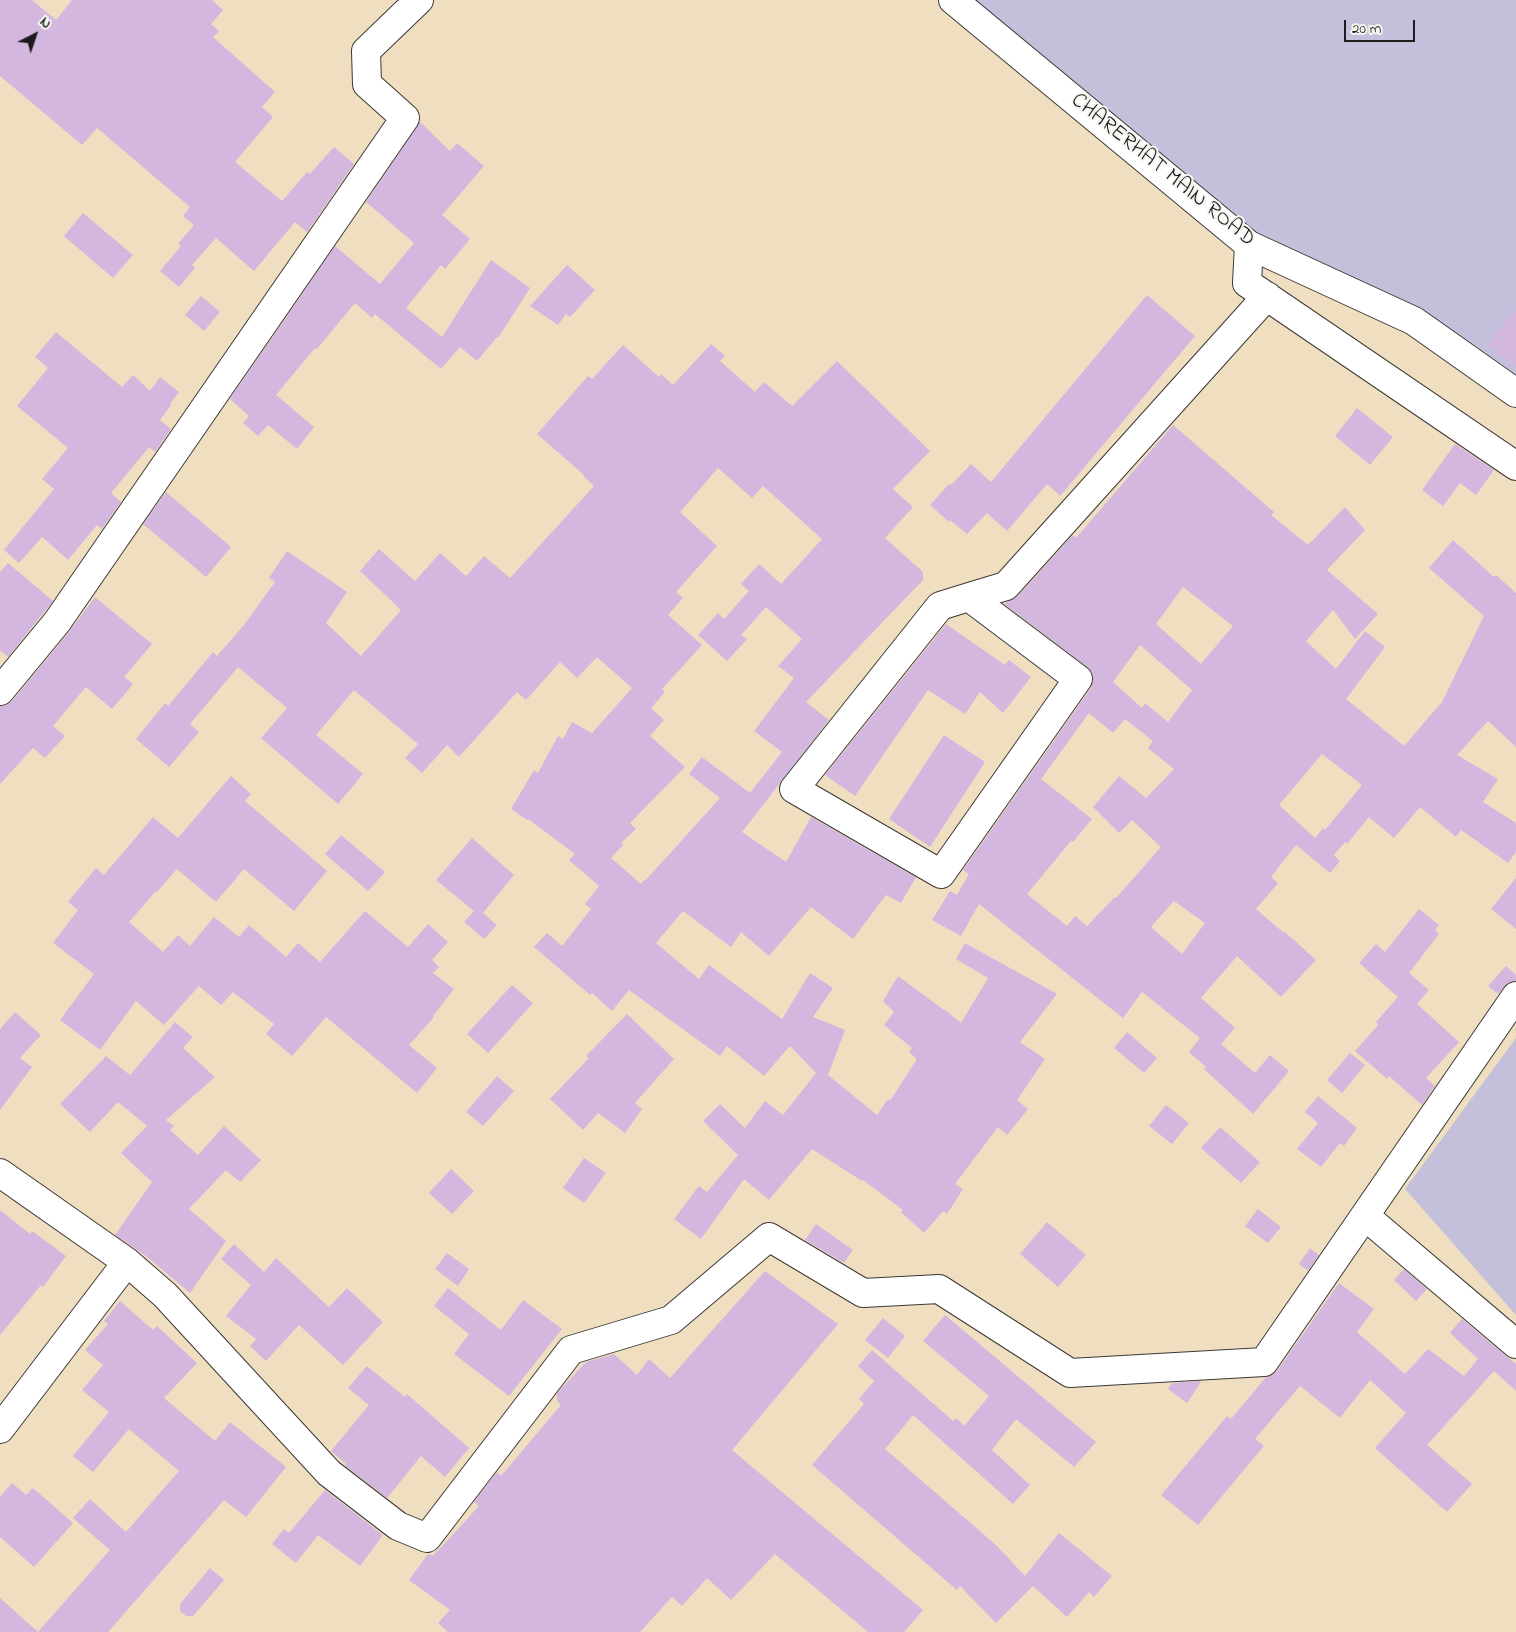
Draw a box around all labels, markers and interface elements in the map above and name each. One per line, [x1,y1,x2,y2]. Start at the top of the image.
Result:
north arrow [10,10,60,60]
scale bar [1346,10,1417,42]
text: N [35,12,56,34]
text: 20 m [1352,18,1381,40]
street label: CHARERHAT MAIN ROAD [1065,89,1259,253]

